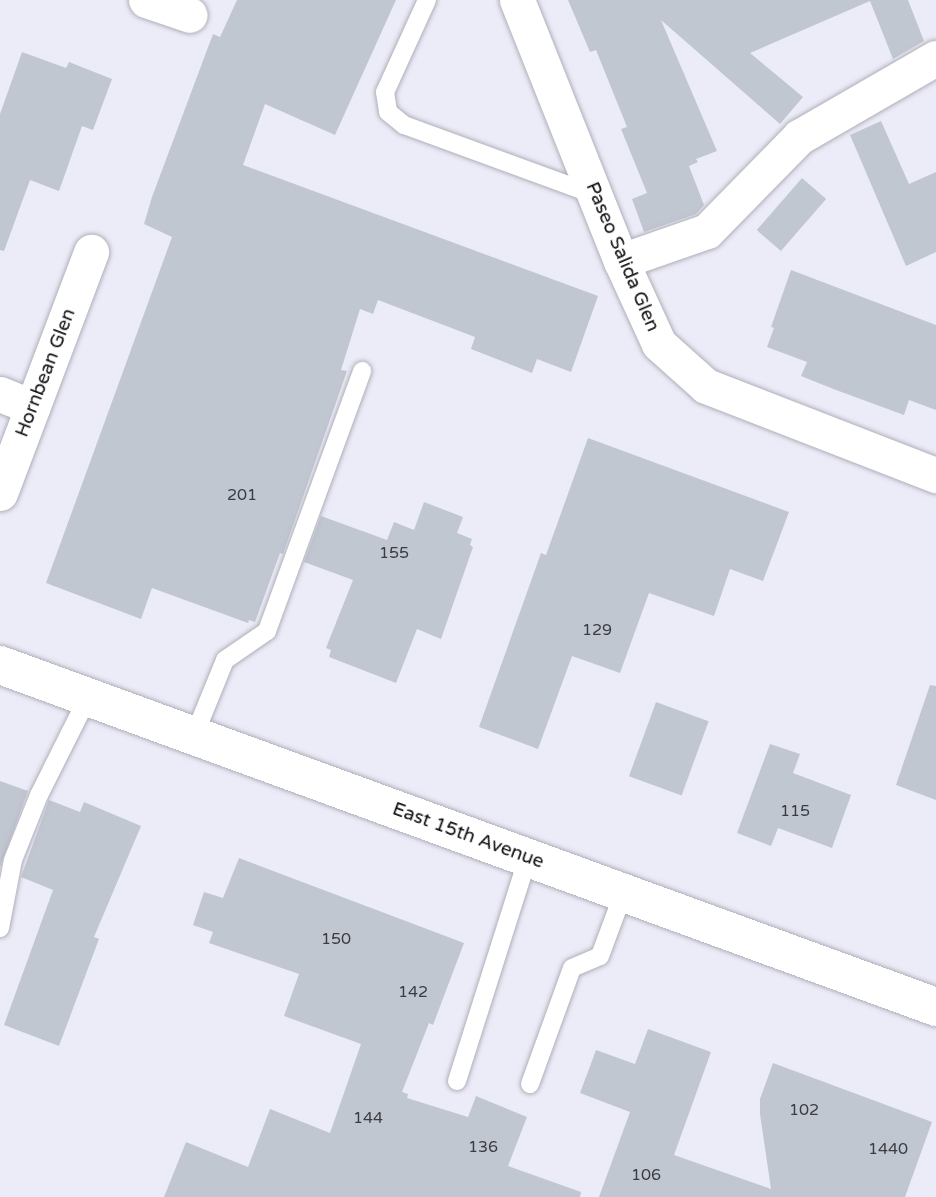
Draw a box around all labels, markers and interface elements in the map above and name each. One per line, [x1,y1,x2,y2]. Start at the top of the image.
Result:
street label: Paseo Salida Glen [580,179,664,335]
street label: Hornbean Glen [11,306,81,440]
house number: 201 [227,485,257,505]
house number: 155 [379,543,409,563]
house number: 129 [582,620,612,640]
street label: East 15th Avenue [389,798,547,874]
house number: 115 [780,801,810,821]
house number: 150 [321,929,351,949]
house number: 142 [398,982,428,1002]
house number: 102 [789,1100,819,1120]
house number: 144 [353,1108,383,1128]
house number: 136 [468,1137,498,1157]
house number: 1440 [868,1139,908,1159]
house number: 106 [631,1165,661,1185]

